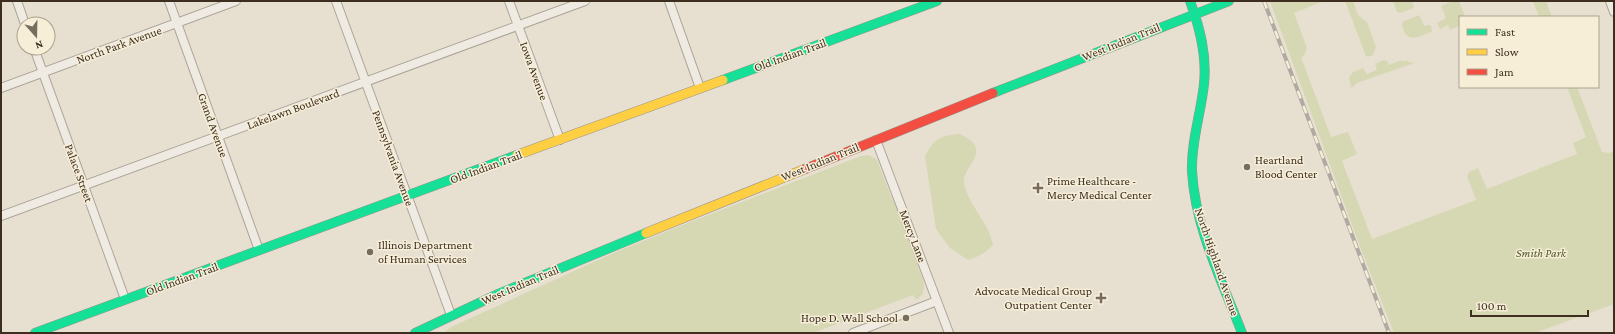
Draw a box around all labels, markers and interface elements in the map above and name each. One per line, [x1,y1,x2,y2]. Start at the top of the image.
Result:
north arrow [16,16,56,56]
legend [1459,16,1599,88]
street label: West Indian Trail [1080,20,1162,64]
street label: North Park Avenue [74,23,164,67]
text: Fast [1495,25,1516,39]
street label: Old Indian Trail [752,35,828,75]
text: N [33,38,45,52]
street label: Iowa Avenue [517,40,551,102]
text: Slow [1495,45,1519,59]
text: Jam [1494,65,1514,79]
street label: Lakelawn Boulevard [245,86,342,132]
street label: Grand Avenue [195,91,231,159]
street label: Pennsylvania Avenue [369,108,417,208]
street label: West Indian Trail [779,140,861,184]
street label: Palace Street [62,142,96,205]
street label: Old Indian Trail [448,147,524,187]
place label: Heartland Blood Center [1255,153,1318,181]
marker: Heartland Blood Center [1242,162,1252,172]
place label: Prime Healthcare - Mercy Medical Center [1047,174,1153,202]
marker: Prime Healthcare - Mercy Medical Center [1032,182,1044,194]
street label: North Highland Avenue [1192,206,1242,318]
street label: Mercy Lane [897,208,929,264]
place label: Illinois Department of Human Services [378,238,473,266]
park label: Smith Park [1516,246,1567,260]
marker: Illinois Department of Human Services [365,247,375,257]
street label: Old Indian Trail [144,259,220,299]
street label: West Indian Trail [479,262,561,308]
place label: Advocate Medical Group Outpatient Center [975,284,1093,312]
marker: Advocate Medical Group Outpatient Center [1095,292,1107,304]
scale bar [1471,292,1588,318]
text: 100 m [1477,299,1507,313]
place label: Hope D. Wall School [801,311,898,325]
marker: Hope D. Wall School [901,313,911,323]

